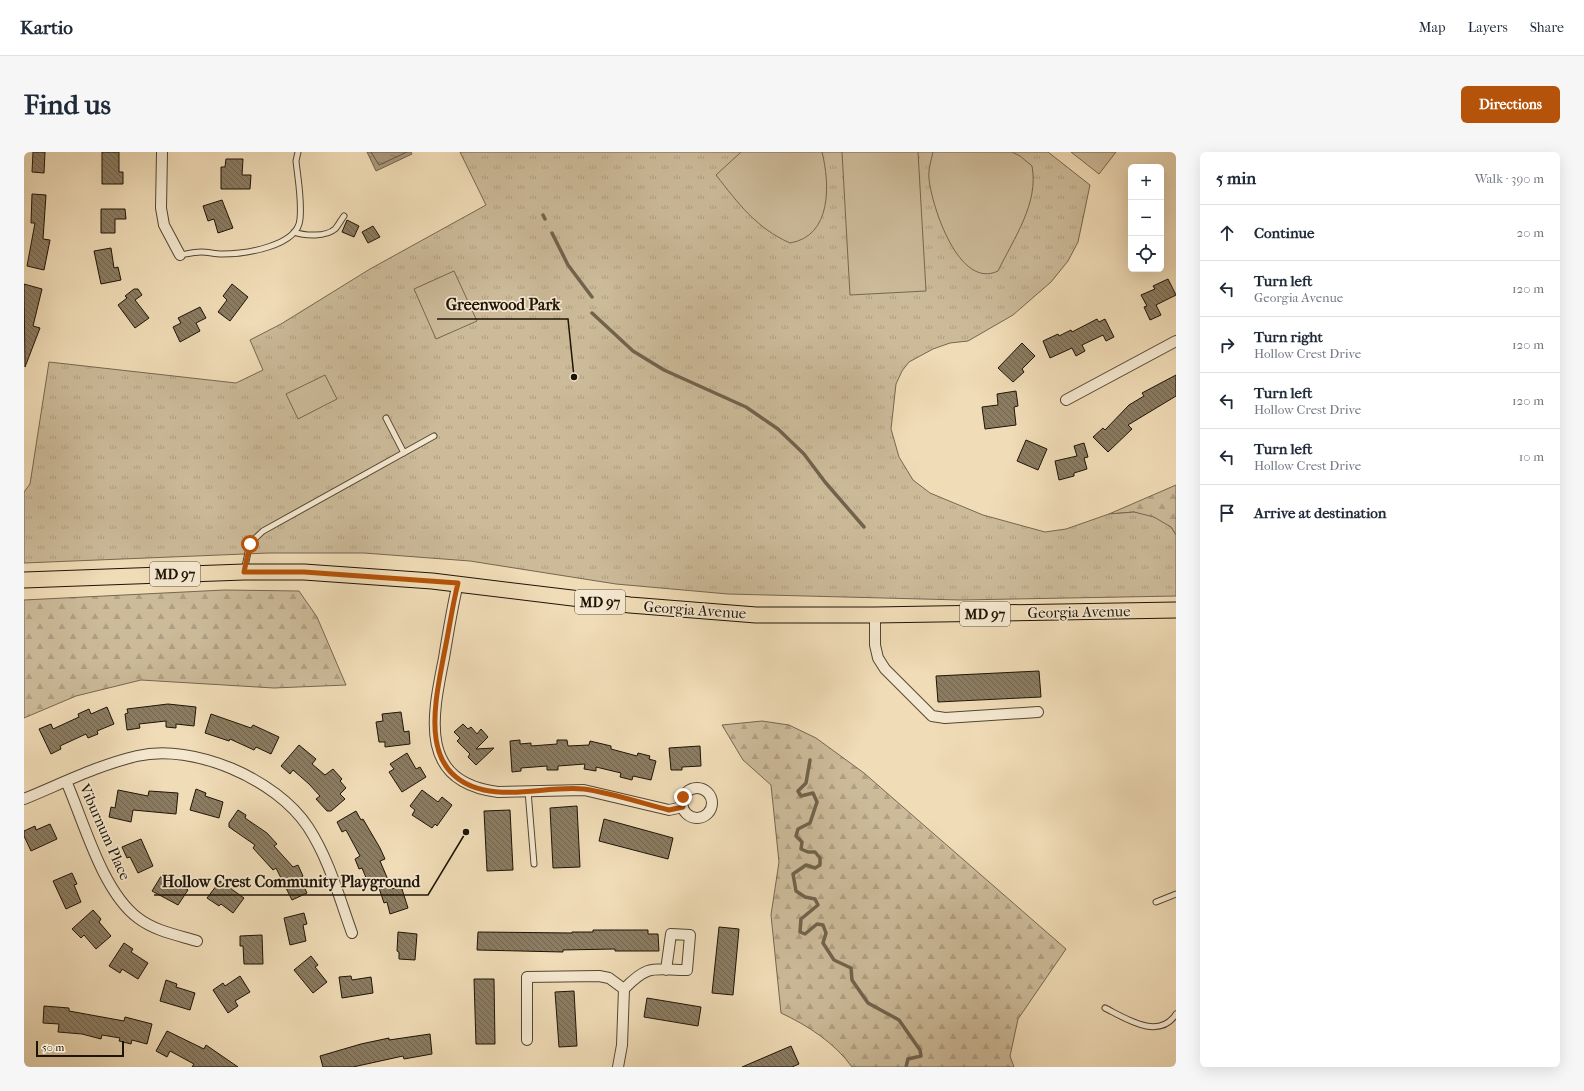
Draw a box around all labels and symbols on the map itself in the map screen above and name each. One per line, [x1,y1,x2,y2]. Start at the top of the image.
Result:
callout: Greenwood Park [437,291,568,319]
text: Greenwood Park [446,295,561,314]
route start [241,535,259,553]
road number: MD 97 [150,562,200,586]
road number: MD 97 [575,590,625,614]
street label: Georgia Avenue [643,597,748,623]
road number: MD 97 [960,602,1010,626]
street label: Georgia Avenue [1027,602,1131,622]
street label: Viburnum Place [75,780,135,883]
route end [674,788,692,806]
callout: Hollow Crest Community Playground [154,867,428,895]
text: Hollow Crest Community Playground [162,872,421,892]
scale bar [36,1039,124,1058]

